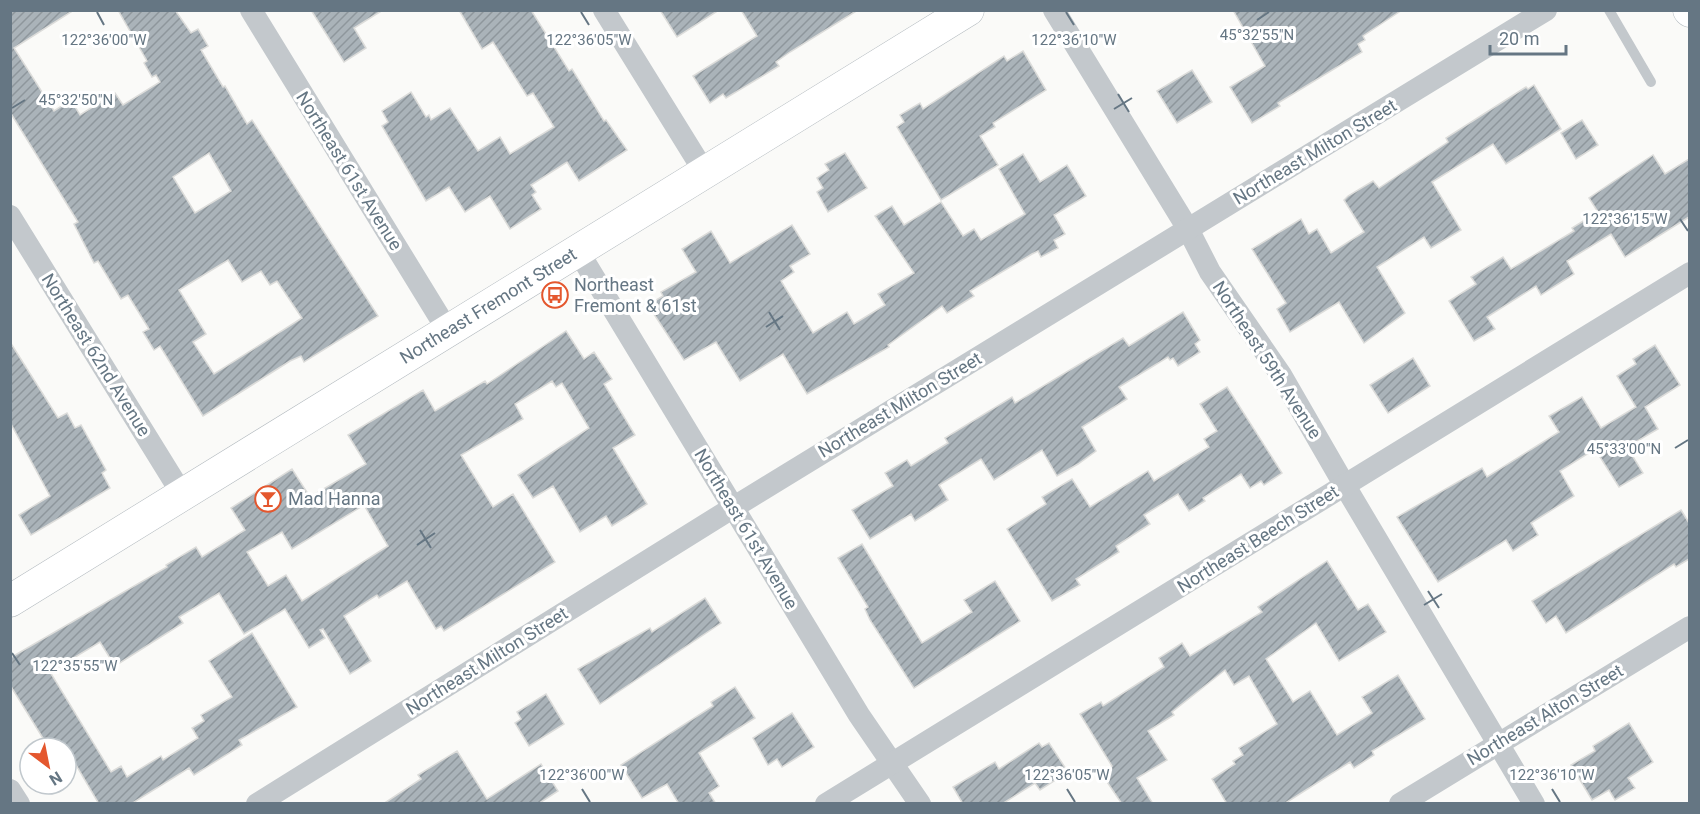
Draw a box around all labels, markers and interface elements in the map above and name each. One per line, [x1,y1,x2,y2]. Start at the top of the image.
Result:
scale bar [1490,18,1566,56]
text: 45°32'55"N [1220,26,1294,44]
text: 20 m [1499,28,1539,49]
text: 122°36'00"W [61,31,147,49]
text: 122°36'05"W [546,31,632,49]
text: 122°36'10"W [1031,31,1117,49]
street label: Northeast 61st Avenue [292,88,407,254]
text: 45°32'50"N [39,91,113,109]
street label: Northeast Milton Street [1229,94,1400,209]
text: 122°36'15"W [1582,210,1668,228]
street label: Northeast Fremont Street [396,243,580,368]
street label: Northeast 62nd Avenue [38,269,155,440]
place label: Northeast Fremont & 61st [574,274,697,316]
street label: Northeast 59th Avenue [1209,277,1326,443]
bus stop icon: Northeast Fremont & 61st [540,280,570,310]
street label: Northeast Milton Street [814,347,985,462]
text: 45°33'00"N [1587,440,1661,458]
street label: Northeast 61st Avenue [690,445,803,613]
street label: Northeast Beech Street [1173,480,1342,597]
bar icon: Mad Hanna [253,484,283,514]
place label: Mad Hanna [288,488,380,509]
street label: Northeast Milton Street [402,602,572,719]
text: 122°35'55"W [32,657,118,675]
street label: Northeast Alton Street [1463,660,1627,770]
north arrow [18,736,78,796]
text: 122°36'00"W [539,766,625,784]
text: 122°36'05"W [1024,766,1110,784]
text: 122°36'10"W [1509,766,1595,784]
text: N [46,767,66,789]

